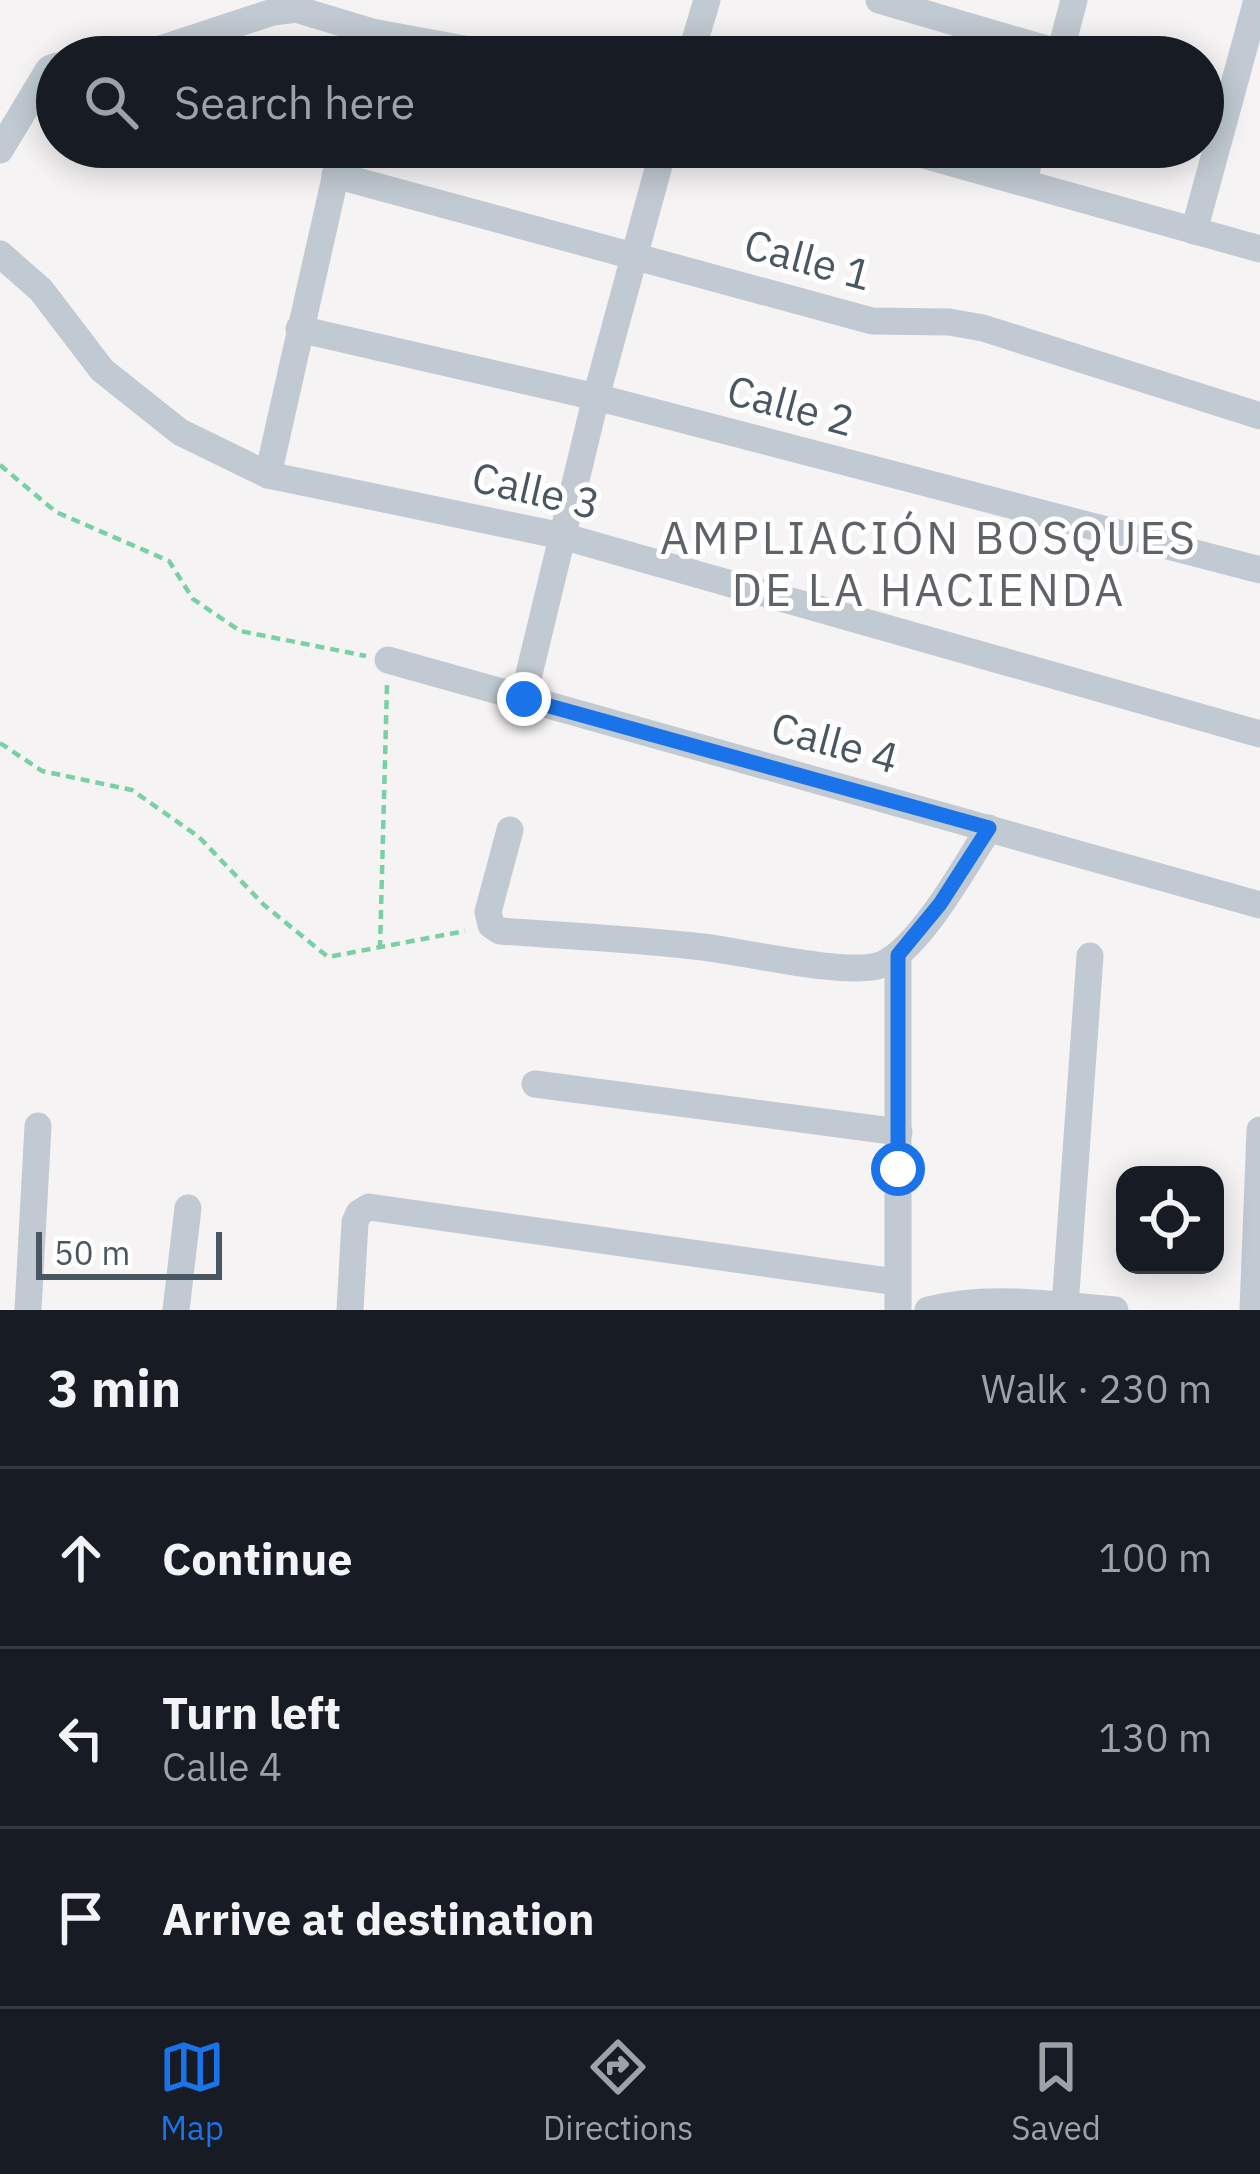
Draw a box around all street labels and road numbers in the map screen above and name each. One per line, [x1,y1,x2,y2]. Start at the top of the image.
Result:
street label: Calle 1 [738,216,878,302]
street label: Calle 2 [721,362,861,448]
street label: Calle 3 [467,449,605,531]
street label: Calle 4 [765,699,905,785]

